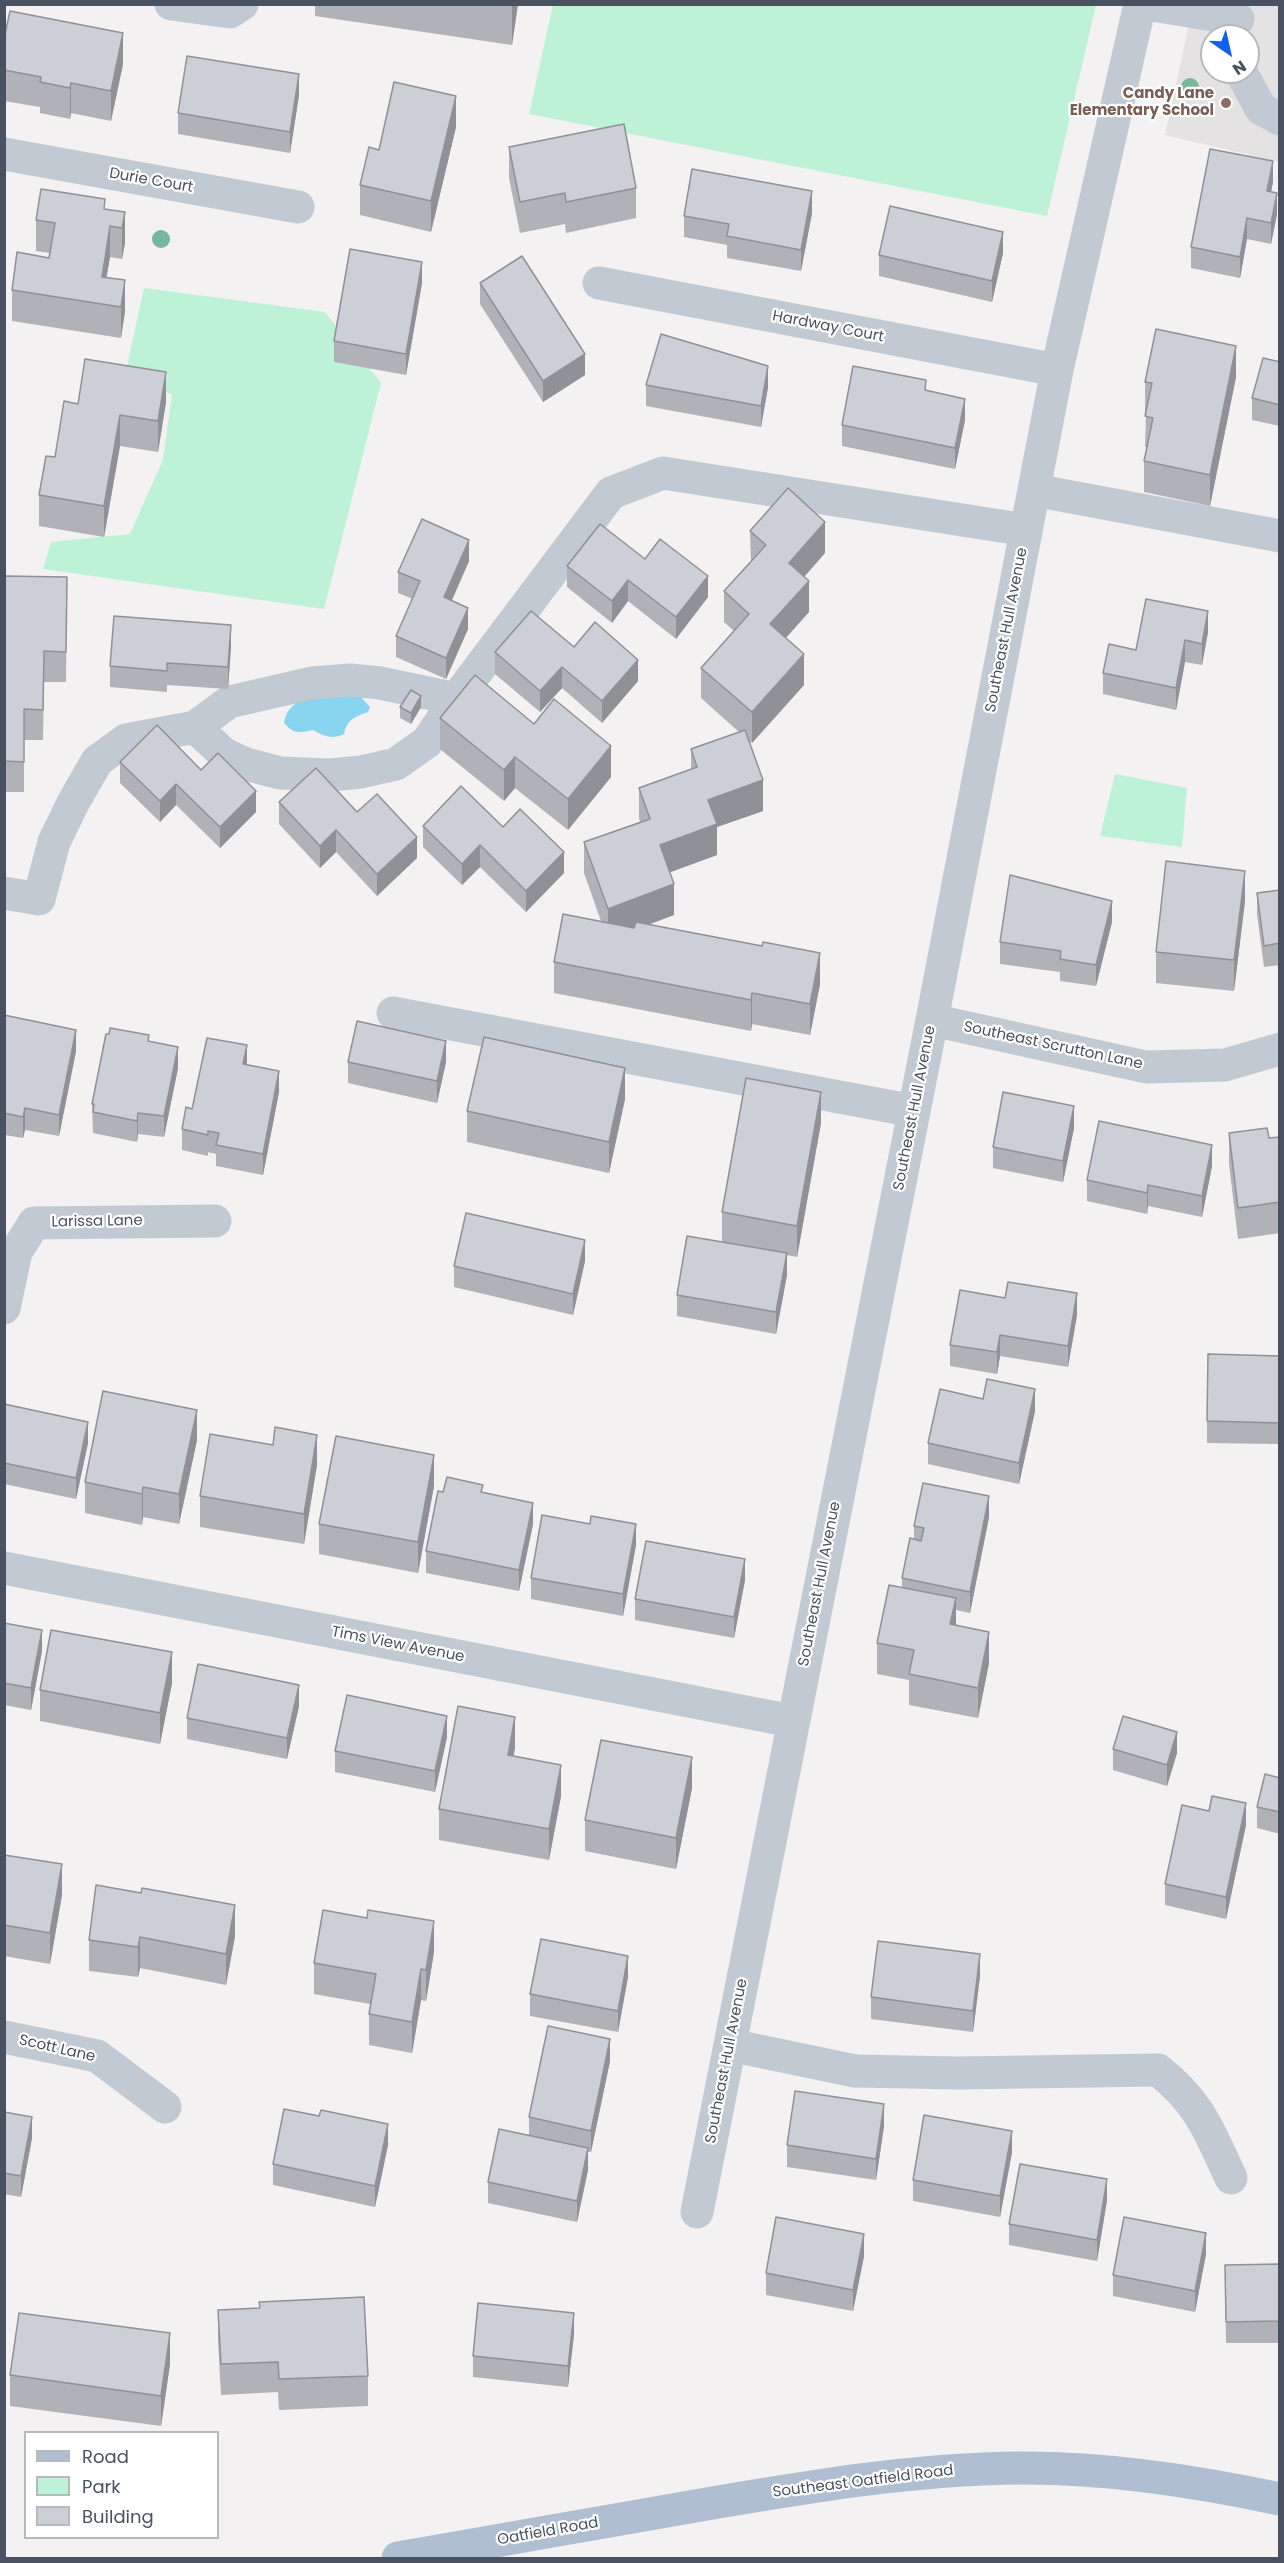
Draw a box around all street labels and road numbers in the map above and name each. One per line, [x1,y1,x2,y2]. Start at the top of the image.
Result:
street label: Durie Court [108,165,194,197]
street label: Hardway Court [771,307,885,347]
street label: Southeast Hull Avenue [982,546,1032,714]
street label: Southeast Scrutton Lane [962,1018,1144,1074]
street label: Southeast Hull Avenue [890,1024,940,1192]
street label: Larissa Lane [51,1212,143,1232]
street label: Southeast Hull Avenue [795,1500,845,1668]
street label: Tims View Avenue [330,1623,466,1667]
street label: Southeast Hull Avenue [702,1977,752,2145]
street label: Scott Lane [17,2031,97,2067]
street label: Southeast Oatfield Road [772,2462,954,2502]
street label: Oatfield Road [496,2514,600,2550]

